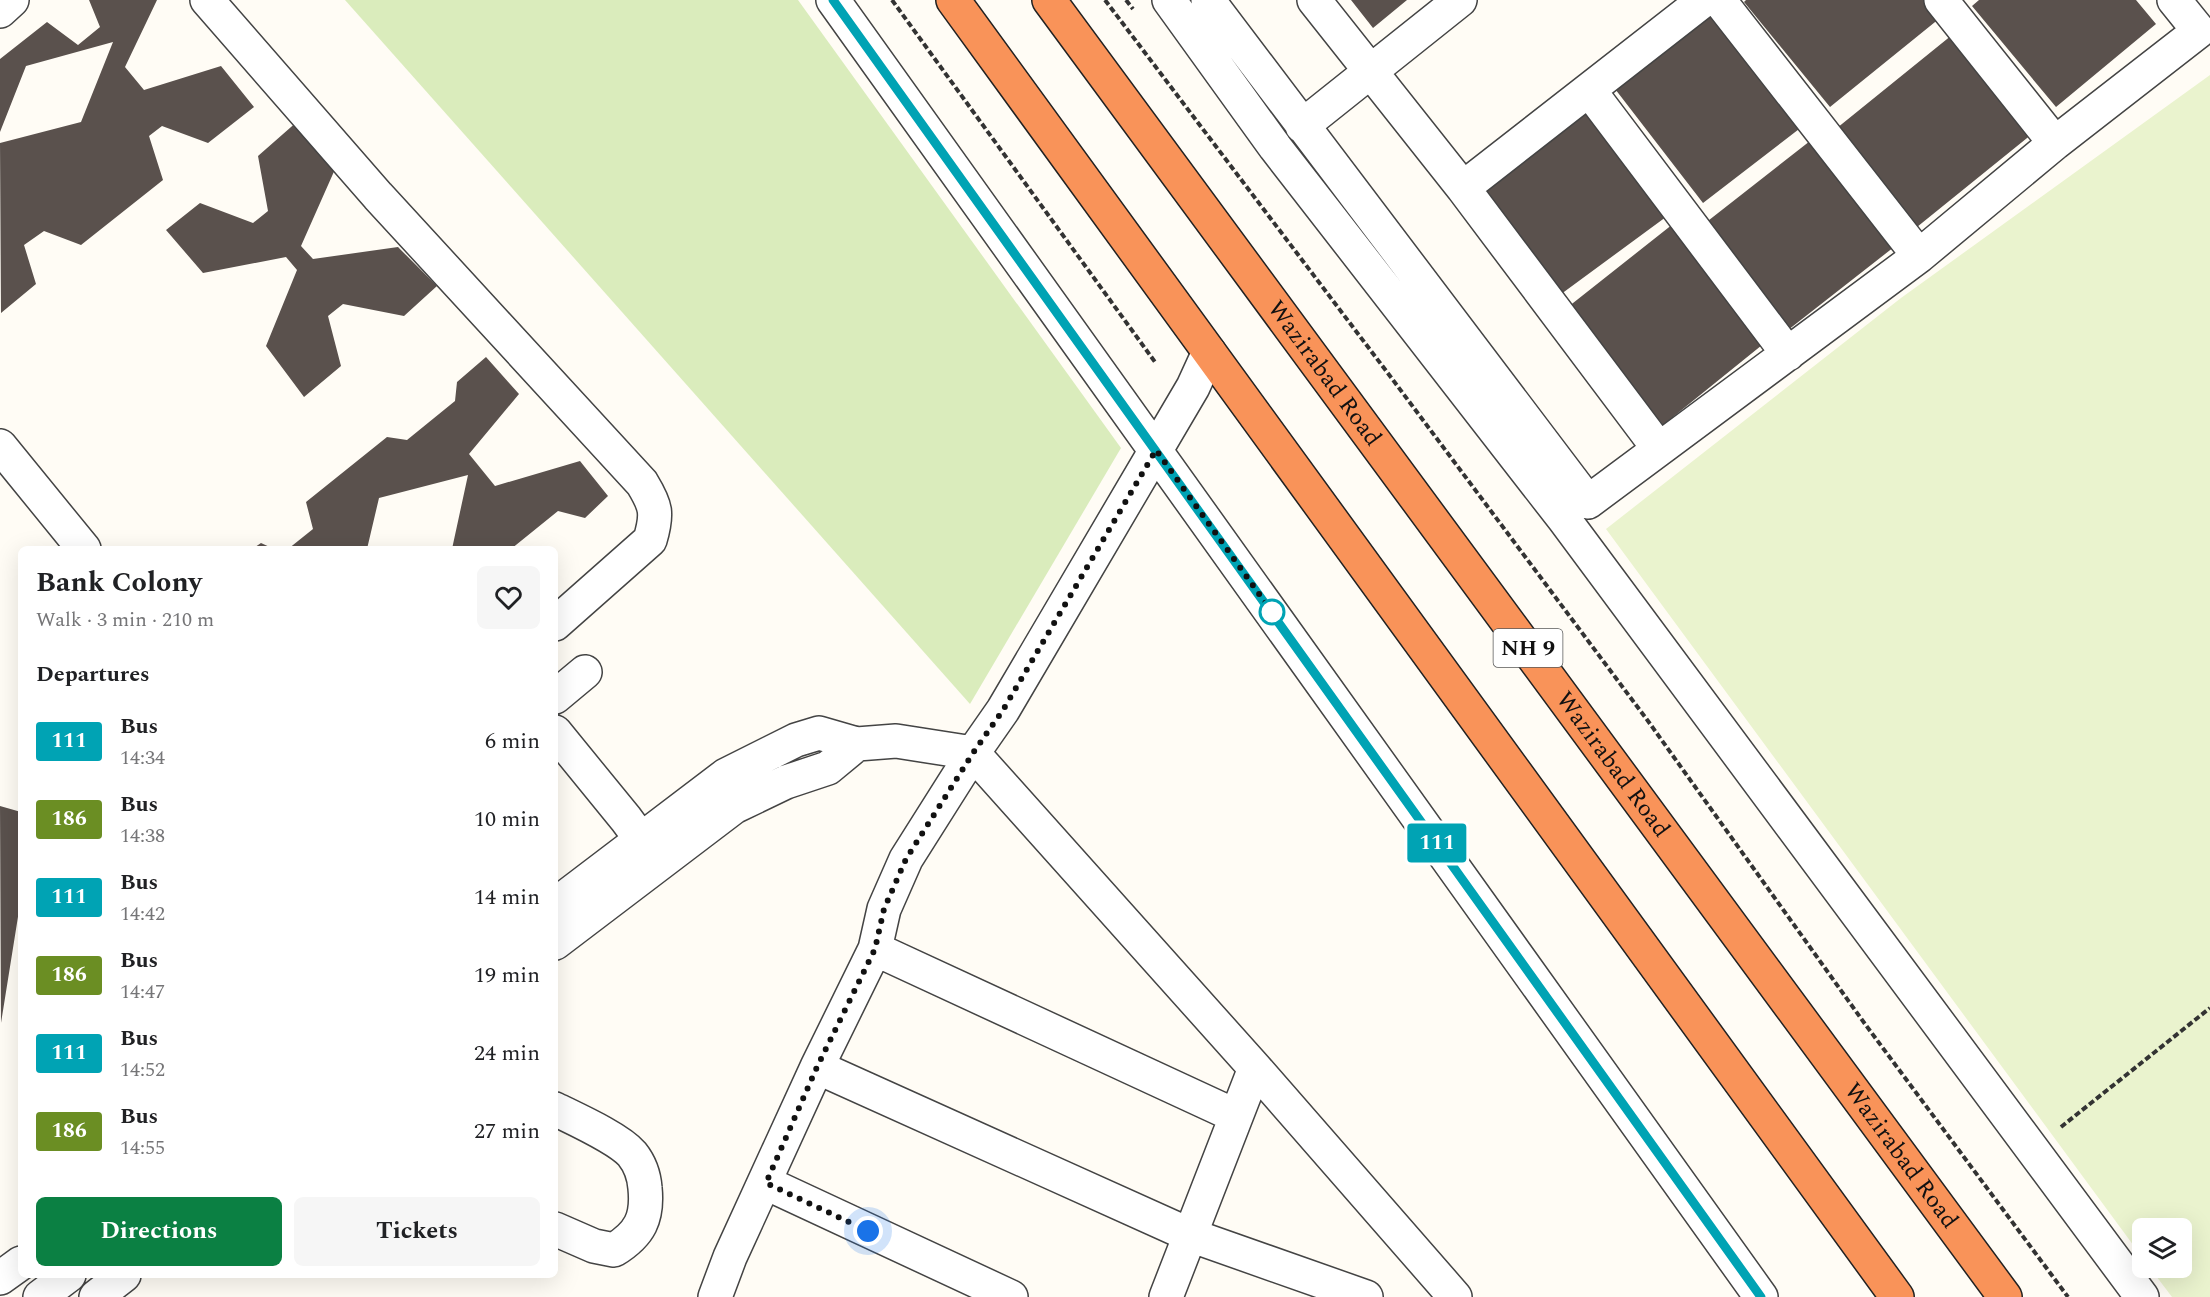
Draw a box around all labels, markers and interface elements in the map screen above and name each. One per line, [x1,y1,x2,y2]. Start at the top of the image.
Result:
street label: Wazirabad Road [1258,293,1390,454]
text: Bank Colony [36,561,202,604]
button: heart [477,566,540,629]
unlabelled marker [1259,599,1285,625]
text: Walk · 3 min · 210 m [36,605,214,635]
road number: NH 9 [1494,629,1562,667]
text: Departures [36,658,150,691]
street label: Wazirabad Road [1547,684,1679,845]
text: Bus [120,710,158,743]
text: 111 [51,725,87,757]
text: 6 min [485,725,540,758]
text: 14:34 [120,743,165,773]
text: Bus [120,788,158,821]
text: 186 [51,803,87,835]
text: 10 min [474,803,540,836]
text: 14:38 [120,821,165,851]
line badge: 111 [1402,824,1472,862]
text: 111 [1419,827,1455,859]
text: Bus [120,866,158,899]
text: 111 [51,881,87,913]
text: 14 min [474,881,540,914]
text: 14:42 [120,899,165,929]
text: Bus [120,944,158,977]
text: 186 [51,959,87,991]
text: 19 min [474,959,540,992]
text: 14:47 [120,977,165,1007]
text: Bus [120,1022,158,1055]
text: 111 [51,1037,87,1069]
text: 24 min [474,1037,540,1070]
text: 14:52 [120,1055,165,1085]
street label: Wazirabad Road [1835,1075,1967,1237]
text: Bus [120,1100,158,1133]
text: 186 [51,1115,87,1147]
text: 27 min [474,1115,540,1148]
text: 14:55 [120,1133,165,1163]
button: Directions [36,1197,282,1266]
button: Tickets [294,1197,540,1266]
your location [853,1216,883,1246]
map controls [2132,1218,2192,1278]
button: layers [2132,1218,2192,1278]

